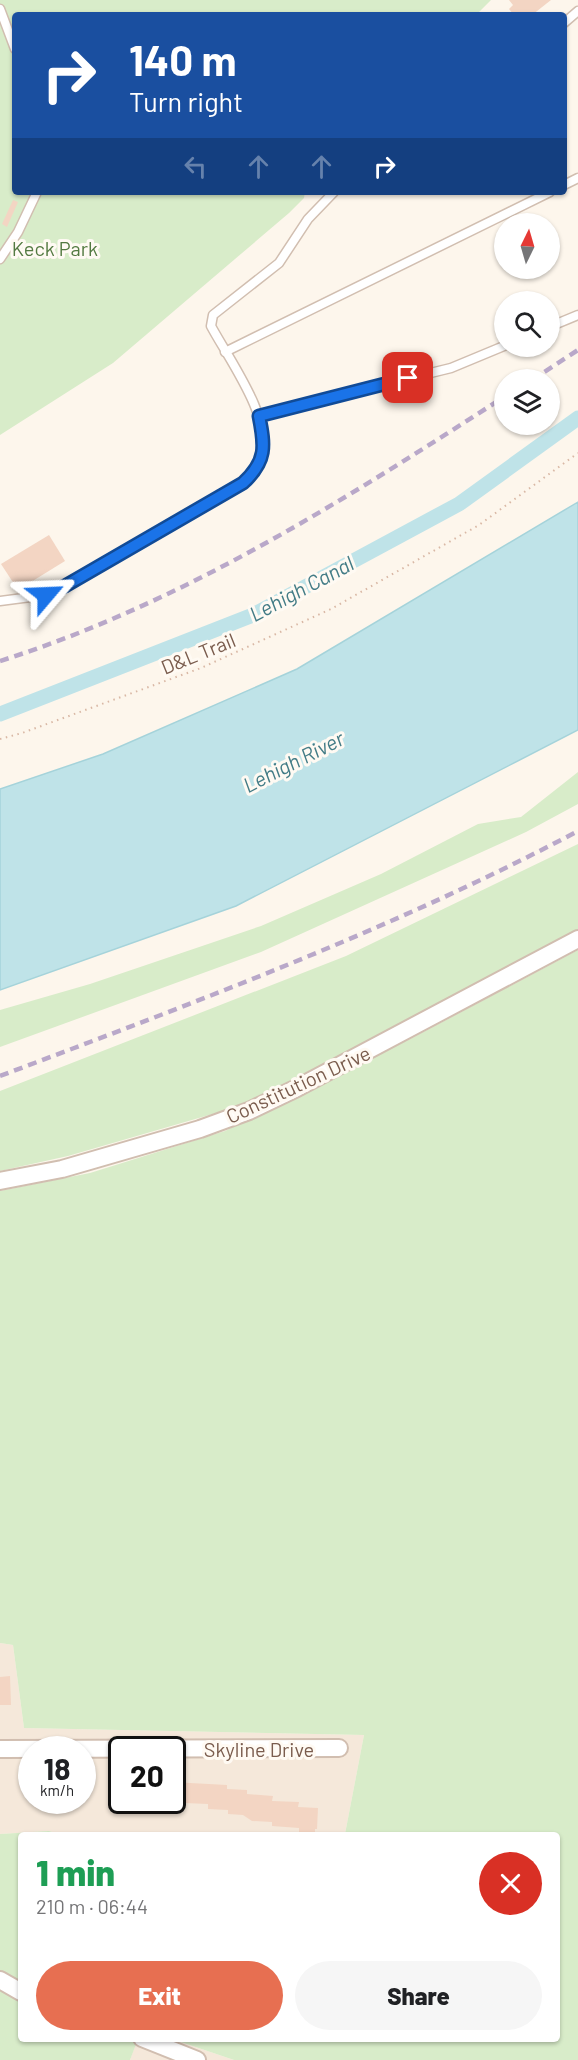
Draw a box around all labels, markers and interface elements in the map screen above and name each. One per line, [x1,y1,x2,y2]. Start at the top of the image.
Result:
text: 140 m [129,34,237,84]
icon: right [30,36,108,114]
text: Turn right [129,85,243,117]
icon: left [179,150,212,183]
icon: ahead [242,150,275,183]
icon: ahead [305,150,338,183]
icon: right [368,150,401,183]
north arrow [494,213,560,279]
map controls [494,213,560,435]
park label: Keck Park [12,236,98,260]
button: search [494,291,560,357]
pin [382,352,433,403]
icon: arrive [391,361,424,394]
button: layers [494,369,560,435]
water label: Lehigh Canal [245,550,358,626]
position arrow [14,563,78,627]
street label: D&L Trail [157,627,239,679]
water label: Lehigh River [238,725,348,797]
street label: Constitution Drive [222,1040,374,1128]
speed limit sign: 20 [108,1736,186,1814]
street label: Skyline Drive [204,1737,314,1761]
text: 18 [44,1750,70,1786]
text: km/h [40,1781,74,1799]
text: 1 min [36,1850,115,1893]
button: close [479,1852,542,1915]
text: 210 m · 06:44 [36,1894,148,1918]
button: Exit [36,1961,283,2030]
button: Share [295,1961,542,2030]

